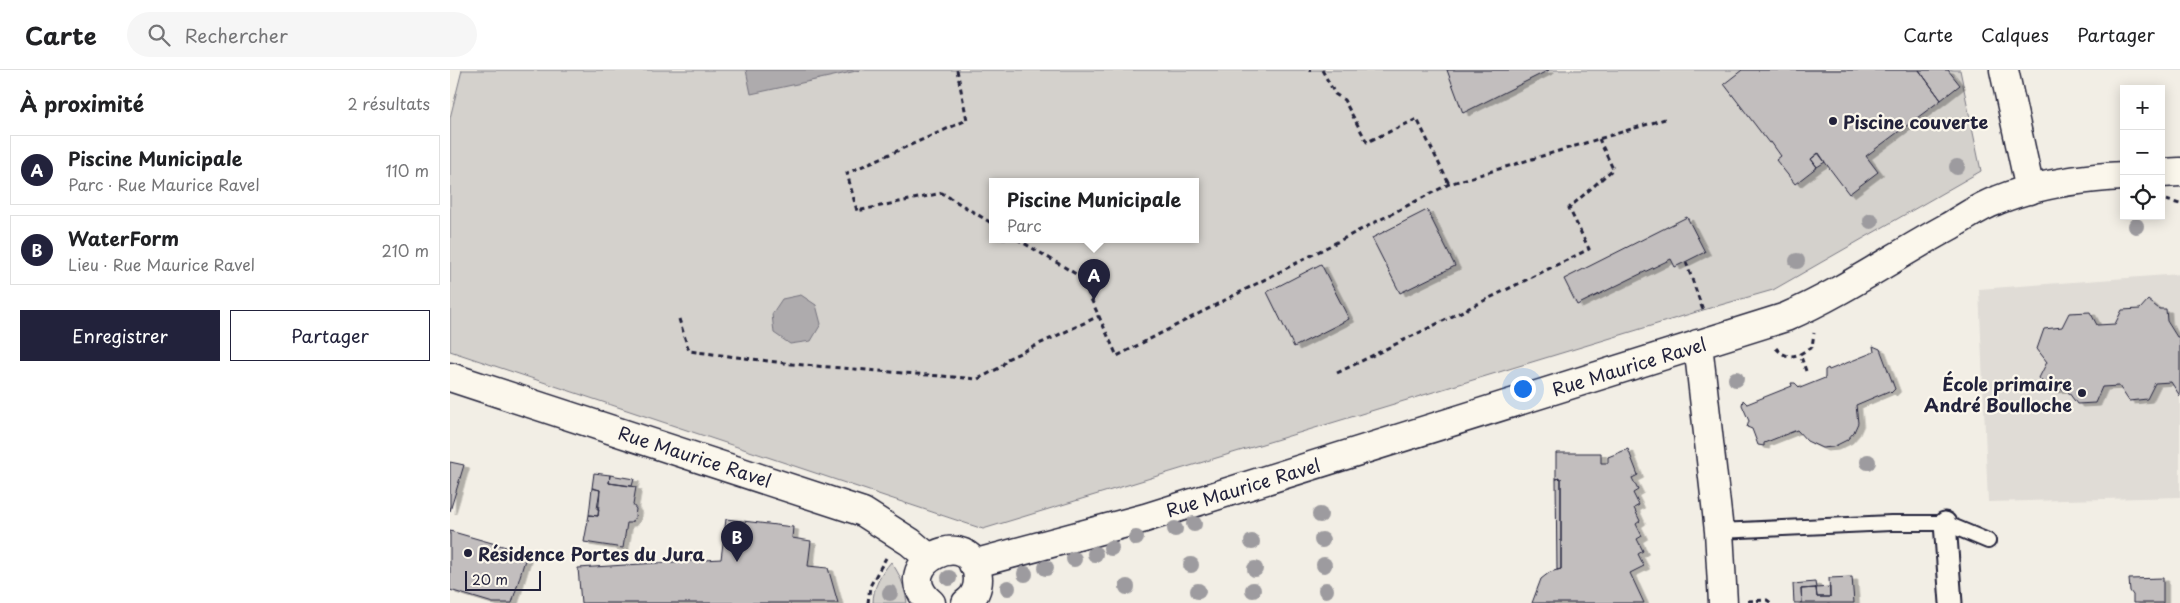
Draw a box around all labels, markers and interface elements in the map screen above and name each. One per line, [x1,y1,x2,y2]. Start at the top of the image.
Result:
search box [127,12,477,57]
text: Carte [25,17,97,53]
icon: search [145,21,173,49]
text: Rechercher [185,21,288,49]
text: Carte [1903,21,1953,48]
text: Calques [1981,21,2049,48]
text: Partager [2077,21,2155,48]
map controls [2120,85,2165,220]
button: + [2120,85,2165,130]
text: À proximité [20,87,144,119]
text: 2 résultats [347,91,430,115]
place label: Piscine couverte [1843,108,1989,135]
marker: Piscine couverte [1827,115,1839,127]
button: − [2120,130,2165,175]
text: Piscine Municipale [68,144,242,172]
text: A [31,158,43,182]
text: 110 m [386,158,429,182]
text: Parc · Rue Maurice Ravel [68,172,260,196]
button: locate [2120,175,2165,220]
popup [989,178,1199,243]
text: Piscine Municipale [1007,185,1181,213]
text: Parc [1007,213,1042,237]
text: WaterForm [68,224,179,252]
text: B [32,238,42,262]
text: 210 m [381,238,429,262]
text: Lieu · Rue Maurice Ravel [68,252,255,276]
pin: A [1078,259,1110,300]
button: Enregistrer [20,310,220,361]
button: Partager [230,310,430,361]
street label: Rue Maurice Ravel [1549,330,1709,402]
place label: École primaire André Boulloche [1924,370,2072,418]
your location [1510,376,1536,402]
marker: École primaire André Boulloche [2076,387,2088,399]
street label: Rue Maurice Ravel [615,418,775,494]
street label: Rue Maurice Ravel [1163,451,1323,523]
pin: B [721,521,753,562]
place label: Résidence Portes du Jura [478,540,705,567]
marker: Résidence Portes du Jura [462,547,474,559]
scale bar [465,568,541,591]
text: 20 m [472,569,508,590]

